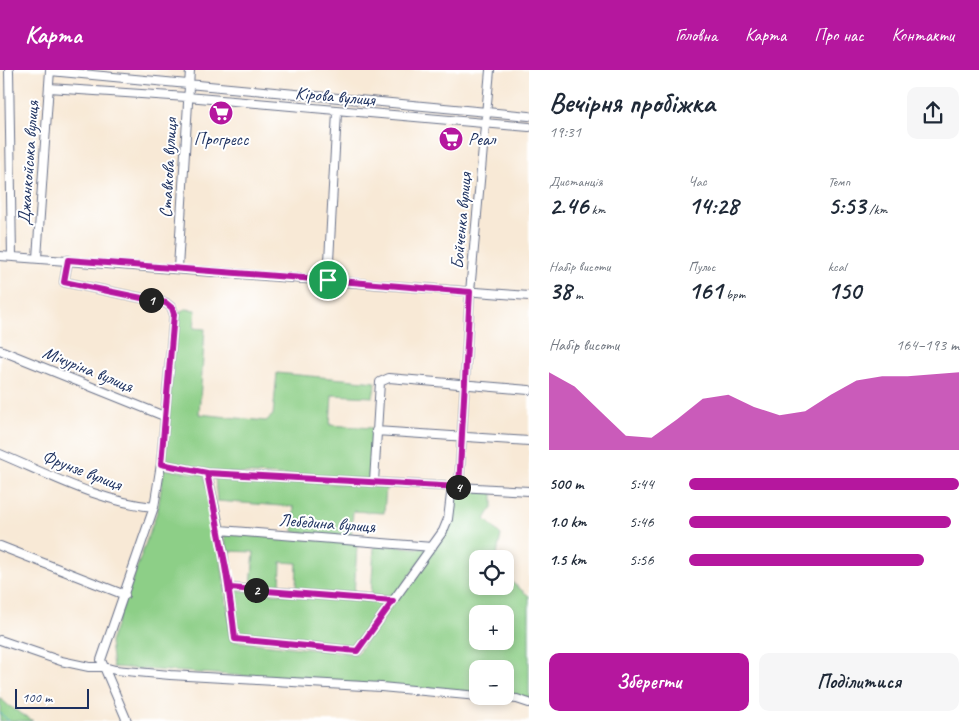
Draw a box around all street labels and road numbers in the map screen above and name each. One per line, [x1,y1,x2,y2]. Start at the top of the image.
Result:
street label: Кірова вулиця [294,82,377,111]
street label: Джанкойська вулиця [13,99,43,226]
street label: Ставкова вулиця [154,116,182,219]
street label: Бойченка вулиця [446,171,476,270]
street label: Мічуріна вулиця [40,341,138,398]
street label: Фрунзе вулиця [39,445,126,496]
street label: Лебедина вулиця [278,509,377,537]

